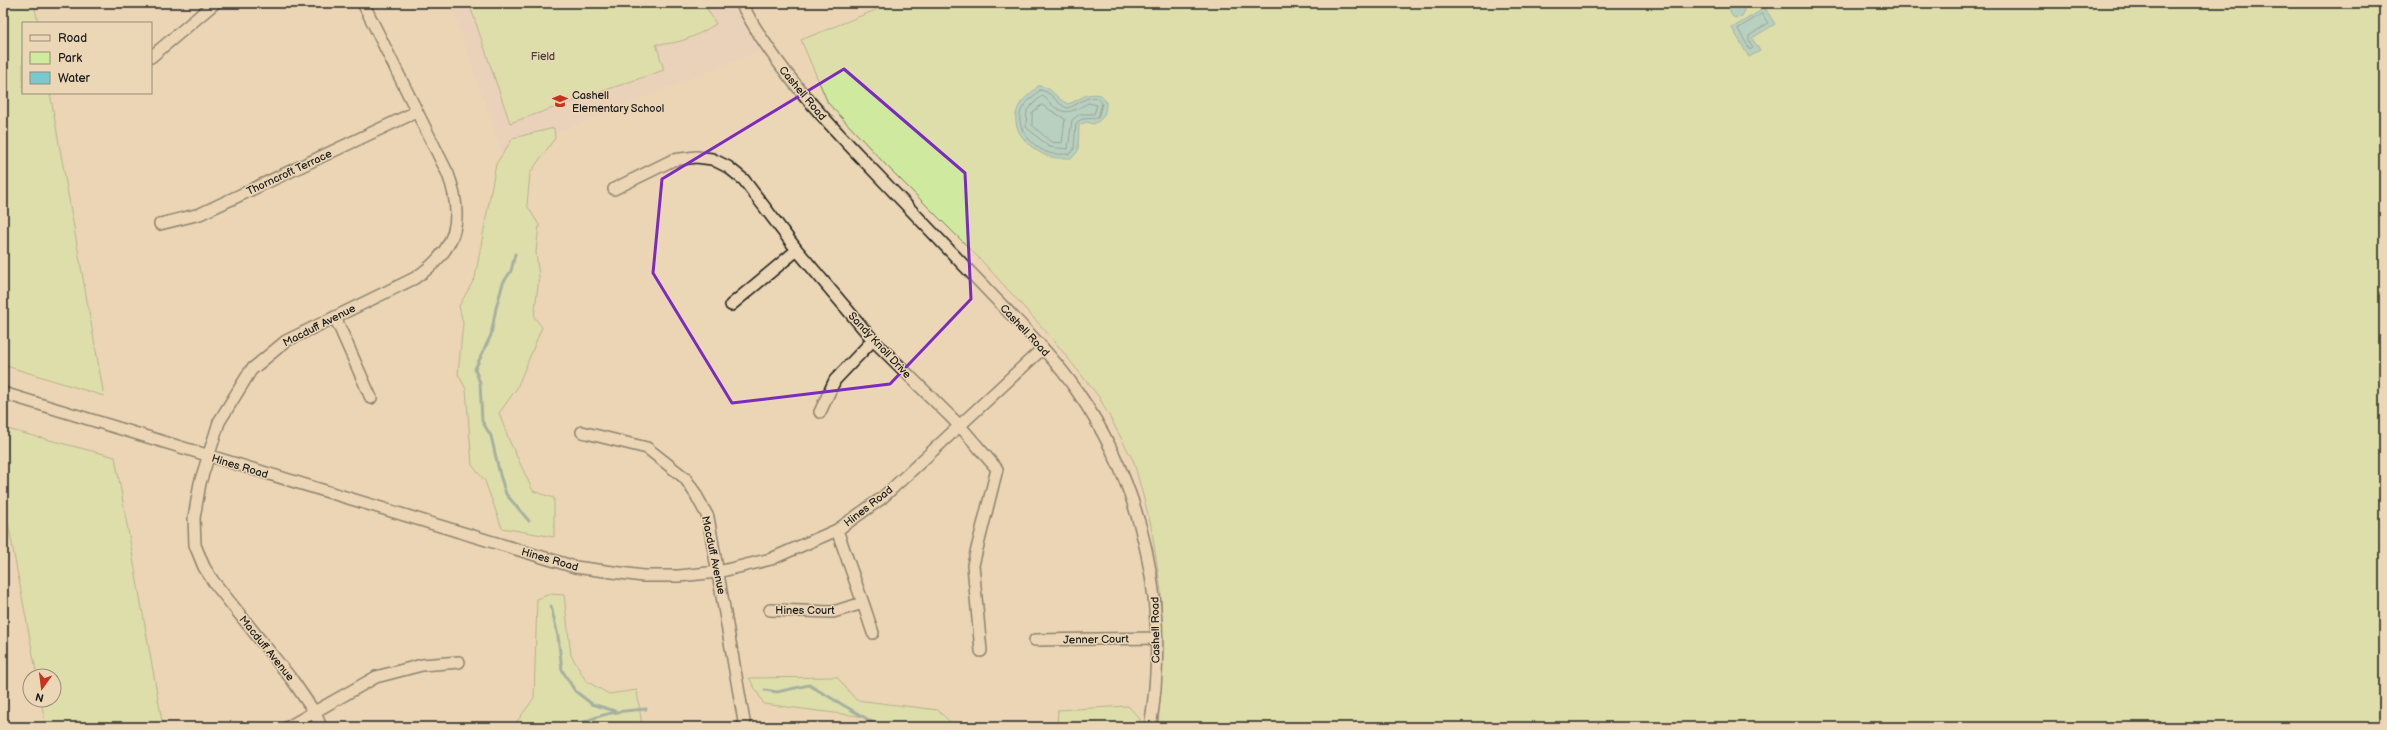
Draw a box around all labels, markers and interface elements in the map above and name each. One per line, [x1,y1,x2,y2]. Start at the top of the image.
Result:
legend [22,22,152,94]
text: Road [58,31,87,46]
park label: Field [531,50,555,63]
text: Park [58,51,82,66]
street label: Cashell Road [776,64,829,123]
text: Water [58,71,90,86]
place label: Cashell Elementary School [572,89,664,115]
school or university icon: Cashell Elementary School [551,92,569,110]
street label: Thorncroft Terrace [245,147,334,198]
street label: Macduff Avenue [281,301,358,349]
street label: Cashell Road [997,302,1052,359]
street label: Sandy Knoll Drive [846,309,914,382]
street label: Hines Road [210,452,270,481]
street label: Hines Road [841,483,895,529]
street label: Macduff Avenue [699,515,728,596]
street label: Hines Road [520,545,580,574]
street label: Cashell Road [1148,597,1163,663]
street label: Hines Court [775,604,835,617]
street label: Macduff Avenue [236,613,297,684]
street label: Jenner Court [1063,632,1129,647]
north arrow [22,668,62,708]
text: N [34,690,45,705]

